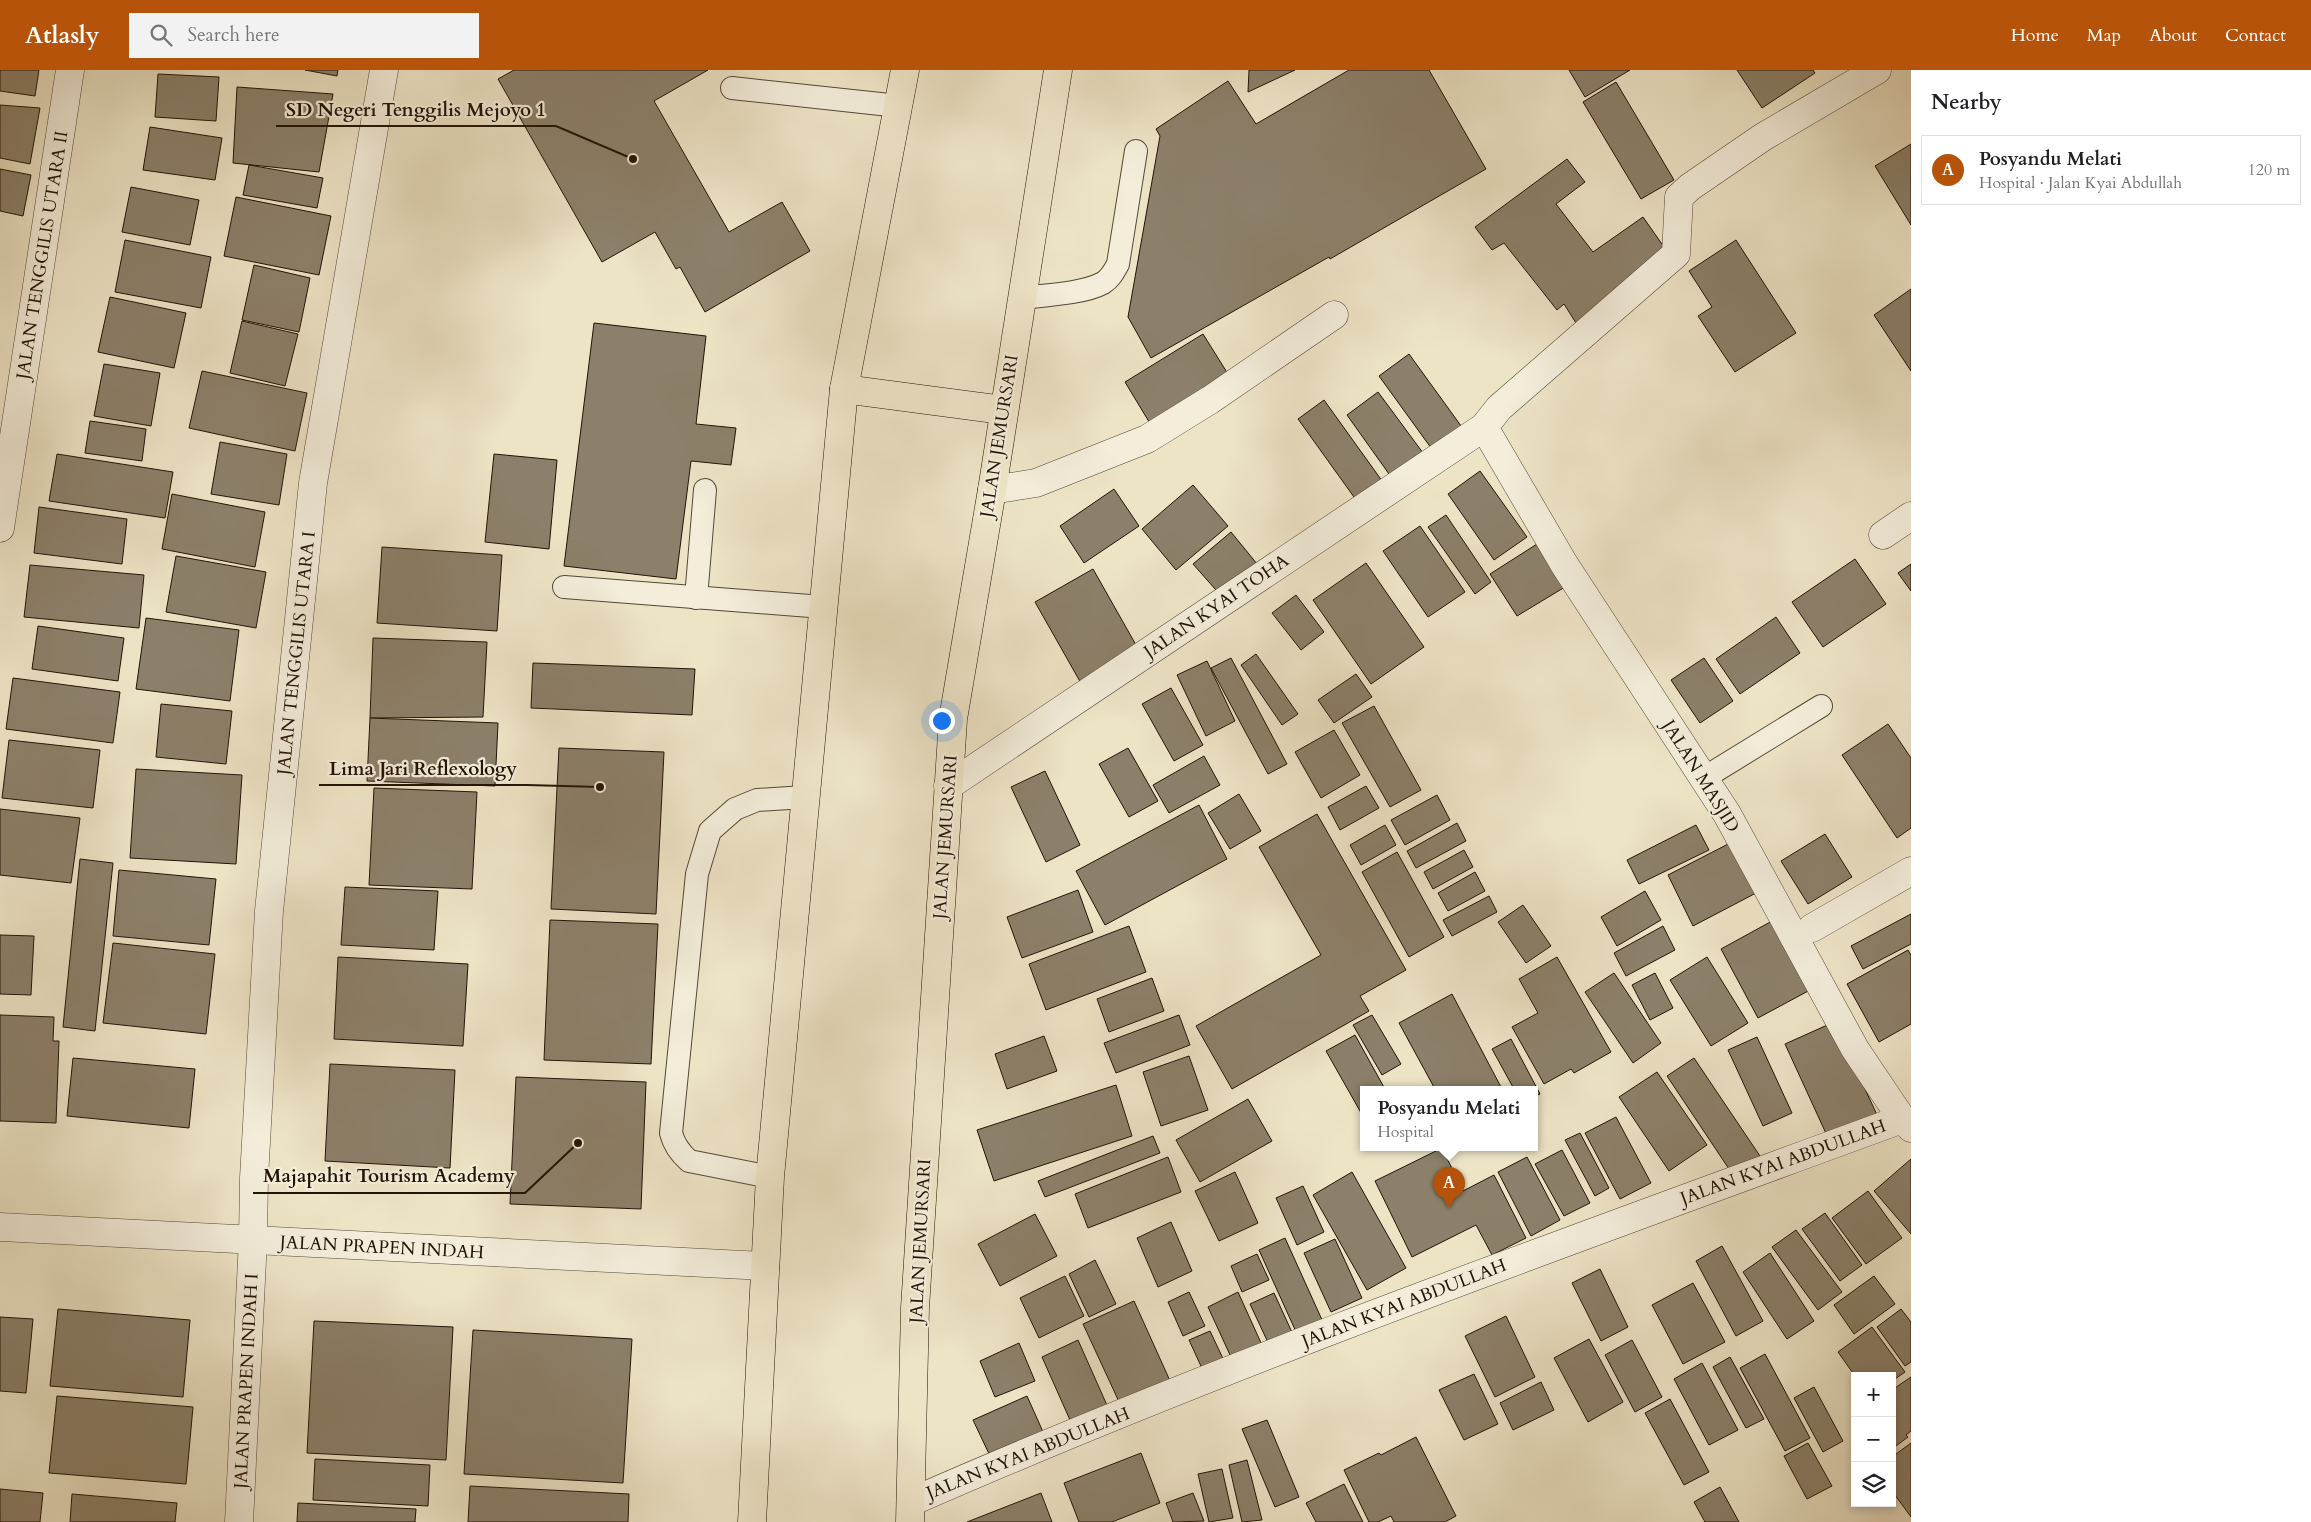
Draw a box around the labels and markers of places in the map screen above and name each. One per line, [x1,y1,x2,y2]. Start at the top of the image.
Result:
callout: SD Negeri Tenggilis Mejoyo 1 [276,92,556,126]
callout: Lima Jari Reflexology [319,751,527,785]
callout: Majapahit Tourism Academy [253,1159,525,1193]
pin: A [1433,1167,1465,1208]

